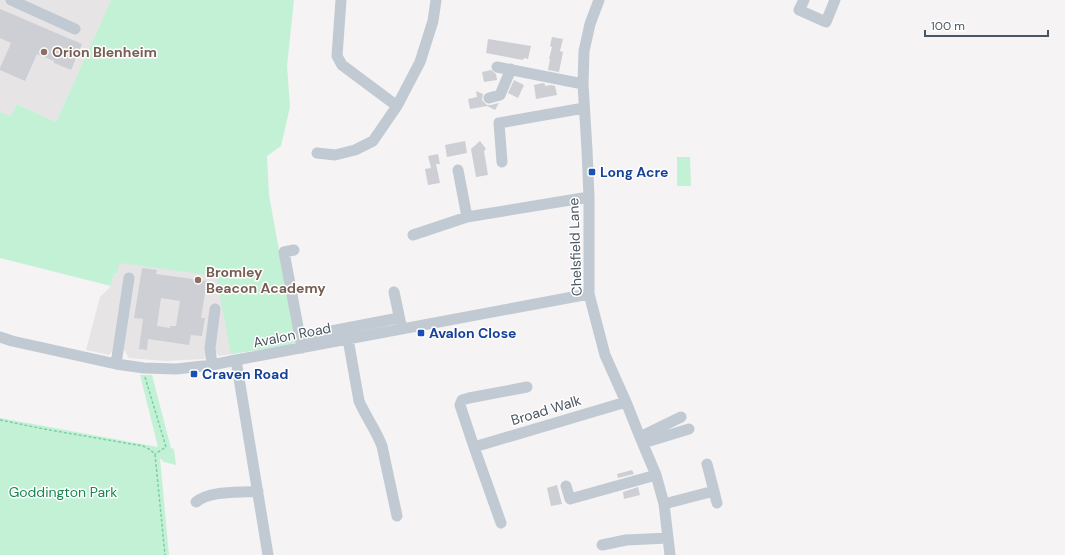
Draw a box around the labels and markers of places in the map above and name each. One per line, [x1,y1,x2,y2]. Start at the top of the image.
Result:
place label: Orion Blenheim [52,43,157,61]
marker: Orion Blenheim [39,47,49,57]
place label: Long Acre [600,163,668,181]
marker: Long Acre [587,167,597,177]
place label: Bromley Beacon Academy [206,263,326,297]
marker: Bromley Beacon Academy [193,275,203,285]
place label: Avalon Close [429,324,517,342]
marker: Avalon Close [416,328,426,338]
place label: Craven Road [202,365,288,383]
marker: Craven Road [189,369,199,379]

